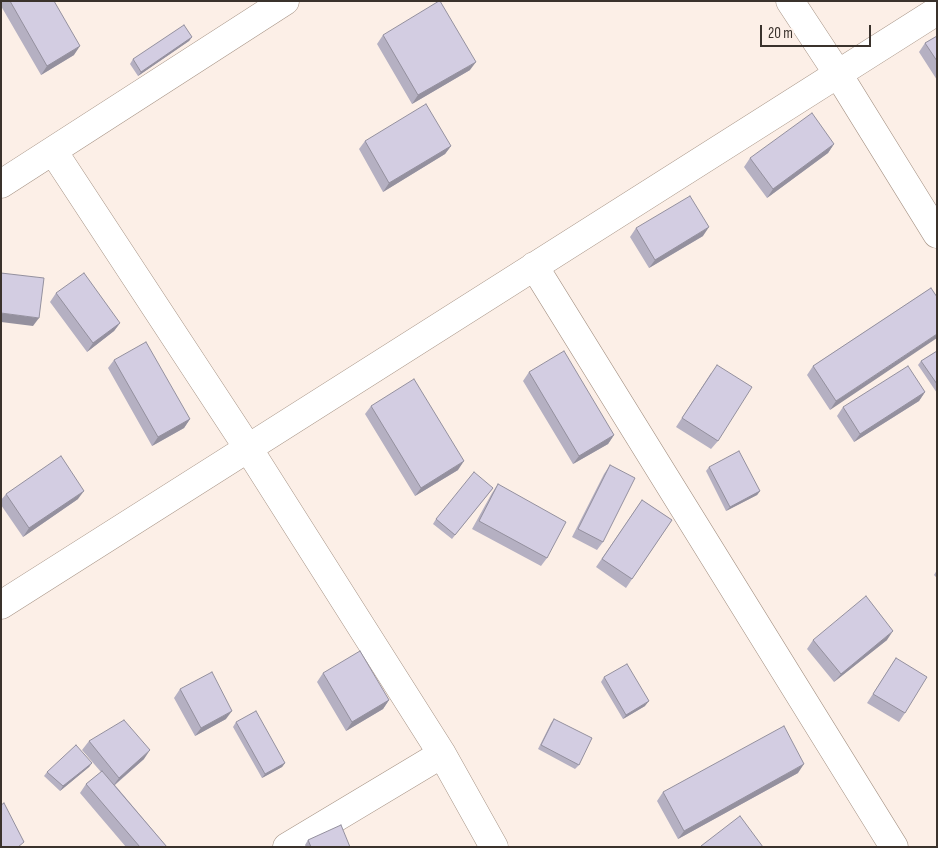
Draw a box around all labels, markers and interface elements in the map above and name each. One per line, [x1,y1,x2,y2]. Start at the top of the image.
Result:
scale bar [763,15,874,47]
text: 20 m [768,24,793,43]

